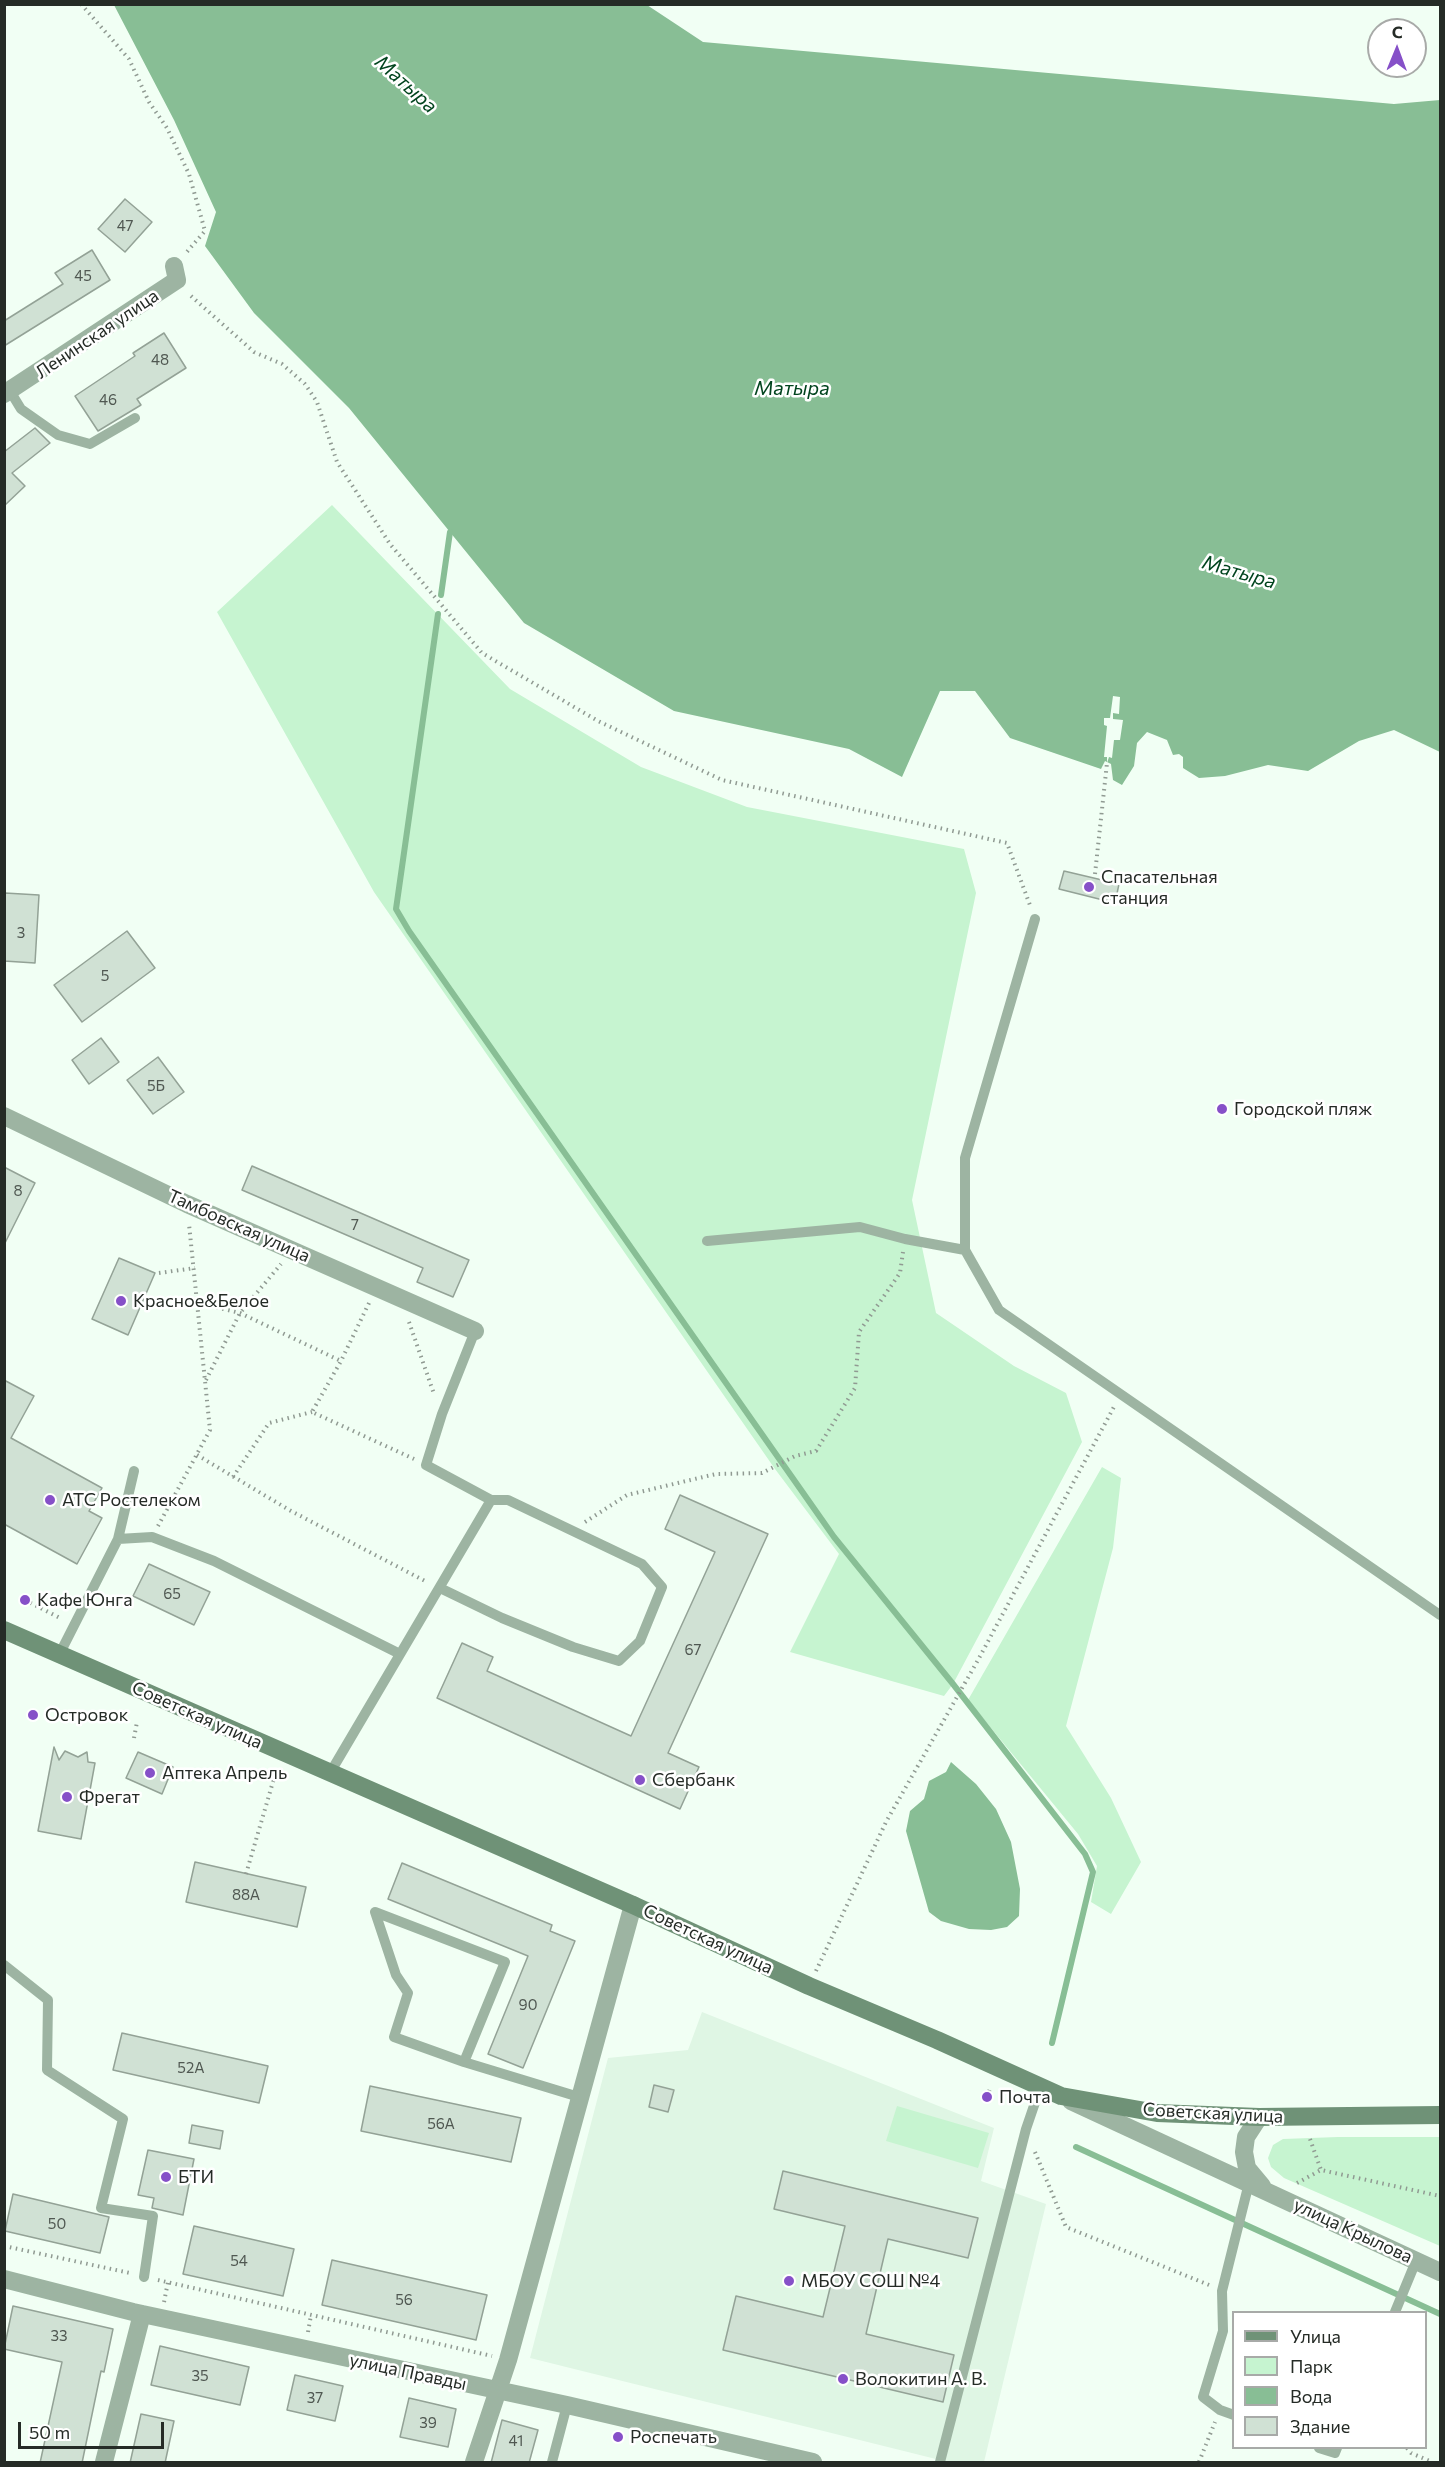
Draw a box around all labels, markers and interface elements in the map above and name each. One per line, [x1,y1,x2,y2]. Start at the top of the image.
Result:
north arrow [1367,18,1427,78]
text: С [1392,22,1403,41]
water label: Матыра [370,50,442,118]
house number: 47 [117,217,133,235]
house number: 45 [74,267,92,285]
street label: Ленинская улица [31,285,163,383]
house number: 48 [151,351,169,369]
water label: Матыра [754,376,830,400]
house number: 46 [99,391,117,409]
water label: Матыра [1200,550,1278,594]
place label: Спасательная станция [1101,866,1218,908]
marker: Спасательная станция [1082,880,1096,894]
house number: 3 [17,924,25,942]
house number: 5 [101,967,109,985]
house number: 5Б [147,1077,165,1095]
place label: Городской пляж [1234,1098,1372,1120]
marker: Городской пляж [1215,1102,1229,1116]
house number: 8 [13,1182,23,1200]
street label: Тамбовская улица [165,1185,313,1267]
house number: 7 [351,1216,359,1234]
place label: Красное&Белое [133,1290,269,1312]
marker: Красное&Белое [114,1294,128,1308]
place label: АТС Ростелеком [62,1489,201,1511]
marker: АТС Ростелеком [43,1493,57,1507]
house number: 65 [163,1585,181,1603]
place label: Кафе Юнга [37,1589,133,1611]
marker: Кафе Юнга [18,1593,32,1607]
house number: 67 [685,1641,701,1659]
street label: Советская улица [128,1677,266,1753]
place label: Островок [45,1704,128,1726]
marker: Островок [26,1708,40,1722]
place label: Аптека Апрель [162,1762,287,1784]
marker: Аптека Апрель [143,1766,157,1780]
place label: Сбербанк [652,1769,735,1791]
marker: Сбербанк [633,1773,647,1787]
place label: Фрегат [79,1786,140,1808]
marker: Фрегат [60,1790,74,1804]
house number: 88А [232,1886,260,1904]
street label: Советская улица [640,1900,776,1978]
house number: 90 [519,1996,537,2014]
house number: 52А [177,2059,205,2077]
place label: Почта [999,2086,1051,2108]
marker: Почта [980,2090,994,2104]
street label: Советская улица [1142,2099,1284,2127]
house number: 56А [427,2115,455,2133]
place label: БТИ [178,2166,214,2188]
marker: БТИ [159,2170,173,2184]
street label: улица Крылова [1290,2194,1416,2268]
house number: 50 [48,2215,66,2233]
house number: 54 [230,2252,248,2270]
place label: МБОУ СОШ №4 [801,2270,940,2292]
marker: МБОУ СОШ №4 [782,2274,796,2288]
house number: 56 [395,2291,413,2309]
legend [1232,2311,1427,2449]
text: Улица [1290,2325,1341,2347]
house number: 33 [50,2327,68,2345]
street label: улица Правды [348,2349,468,2395]
text: Парк [1290,2355,1333,2377]
house number: 35 [191,2367,209,2385]
place label: Волокитин А. В. [855,2368,987,2390]
marker: Волокитин А. В. [836,2372,850,2386]
text: Вода [1290,2385,1332,2407]
house number: 37 [307,2389,323,2407]
scale bar [21,2410,166,2448]
house number: 39 [419,2414,437,2432]
text: Здание [1290,2415,1350,2437]
text: 50 m [29,2421,70,2443]
place label: Роспечать [630,2426,717,2448]
marker: Роспечать [611,2430,625,2444]
house number: 41 [509,2432,523,2450]

